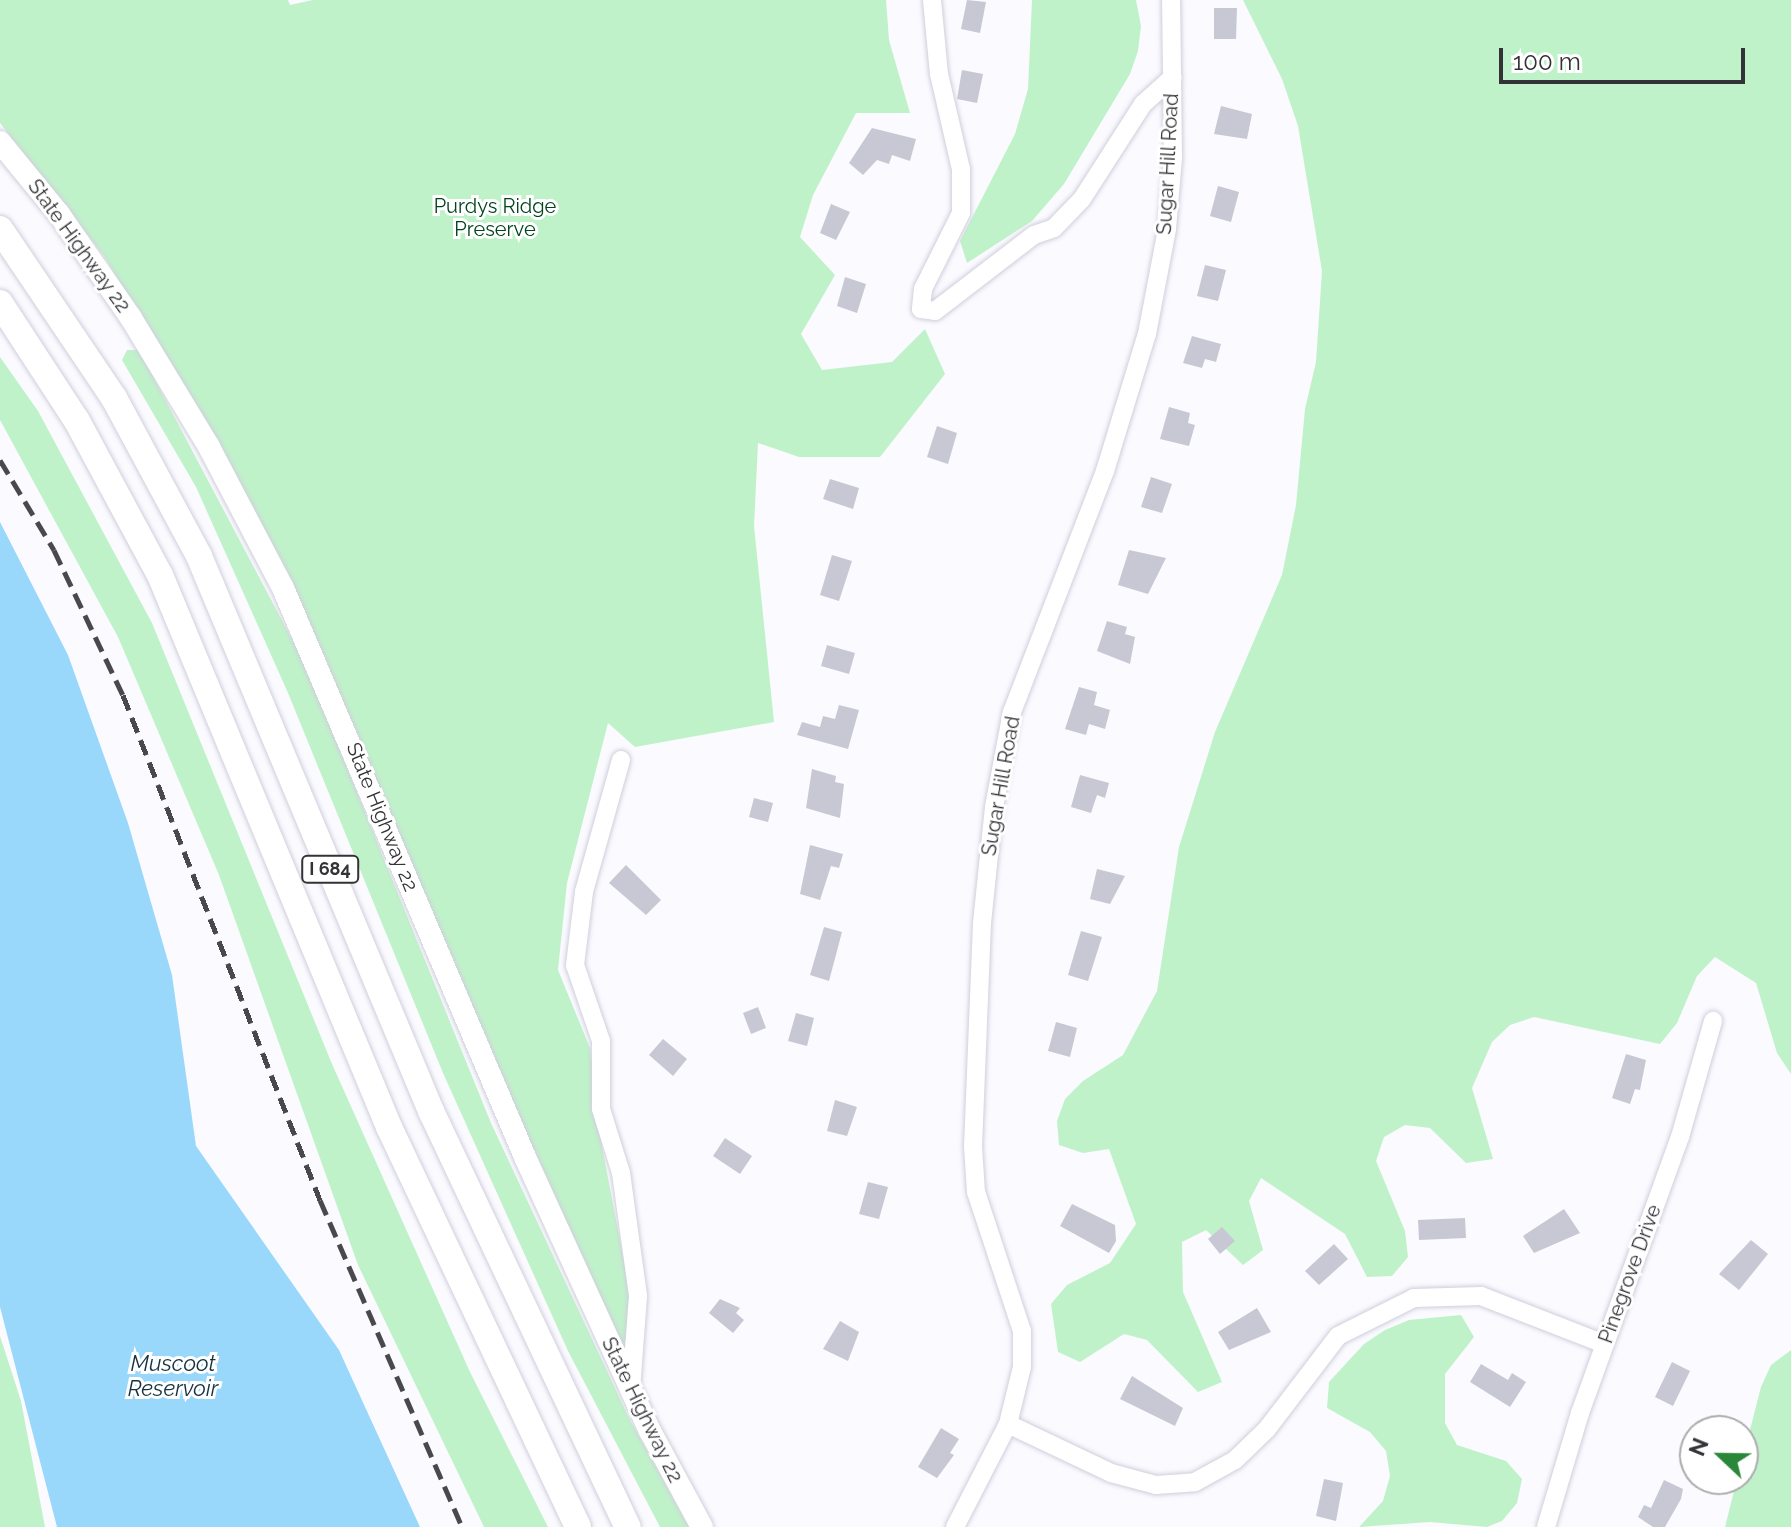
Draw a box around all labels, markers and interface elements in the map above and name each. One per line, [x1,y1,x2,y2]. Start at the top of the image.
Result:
scale bar [1503,32,1749,82]
text: 100 m [1513,47,1581,76]
street label: Sugar Hill Road [1152,92,1184,236]
street label: State Highway 22 [23,175,135,317]
park label: Purdys Ridge Preserve [434,195,556,242]
street label: Sugar Hill Road [977,714,1025,858]
street label: State Highway 22 [341,739,423,895]
road number: I 684 [300,855,360,883]
street label: Pinegrove Drive [1594,1201,1666,1347]
street label: State Highway 22 [596,1333,688,1487]
water label: Muscoot Reservoir [128,1350,218,1402]
north arrow [1679,1415,1759,1495]
text: N [1683,1434,1714,1459]

